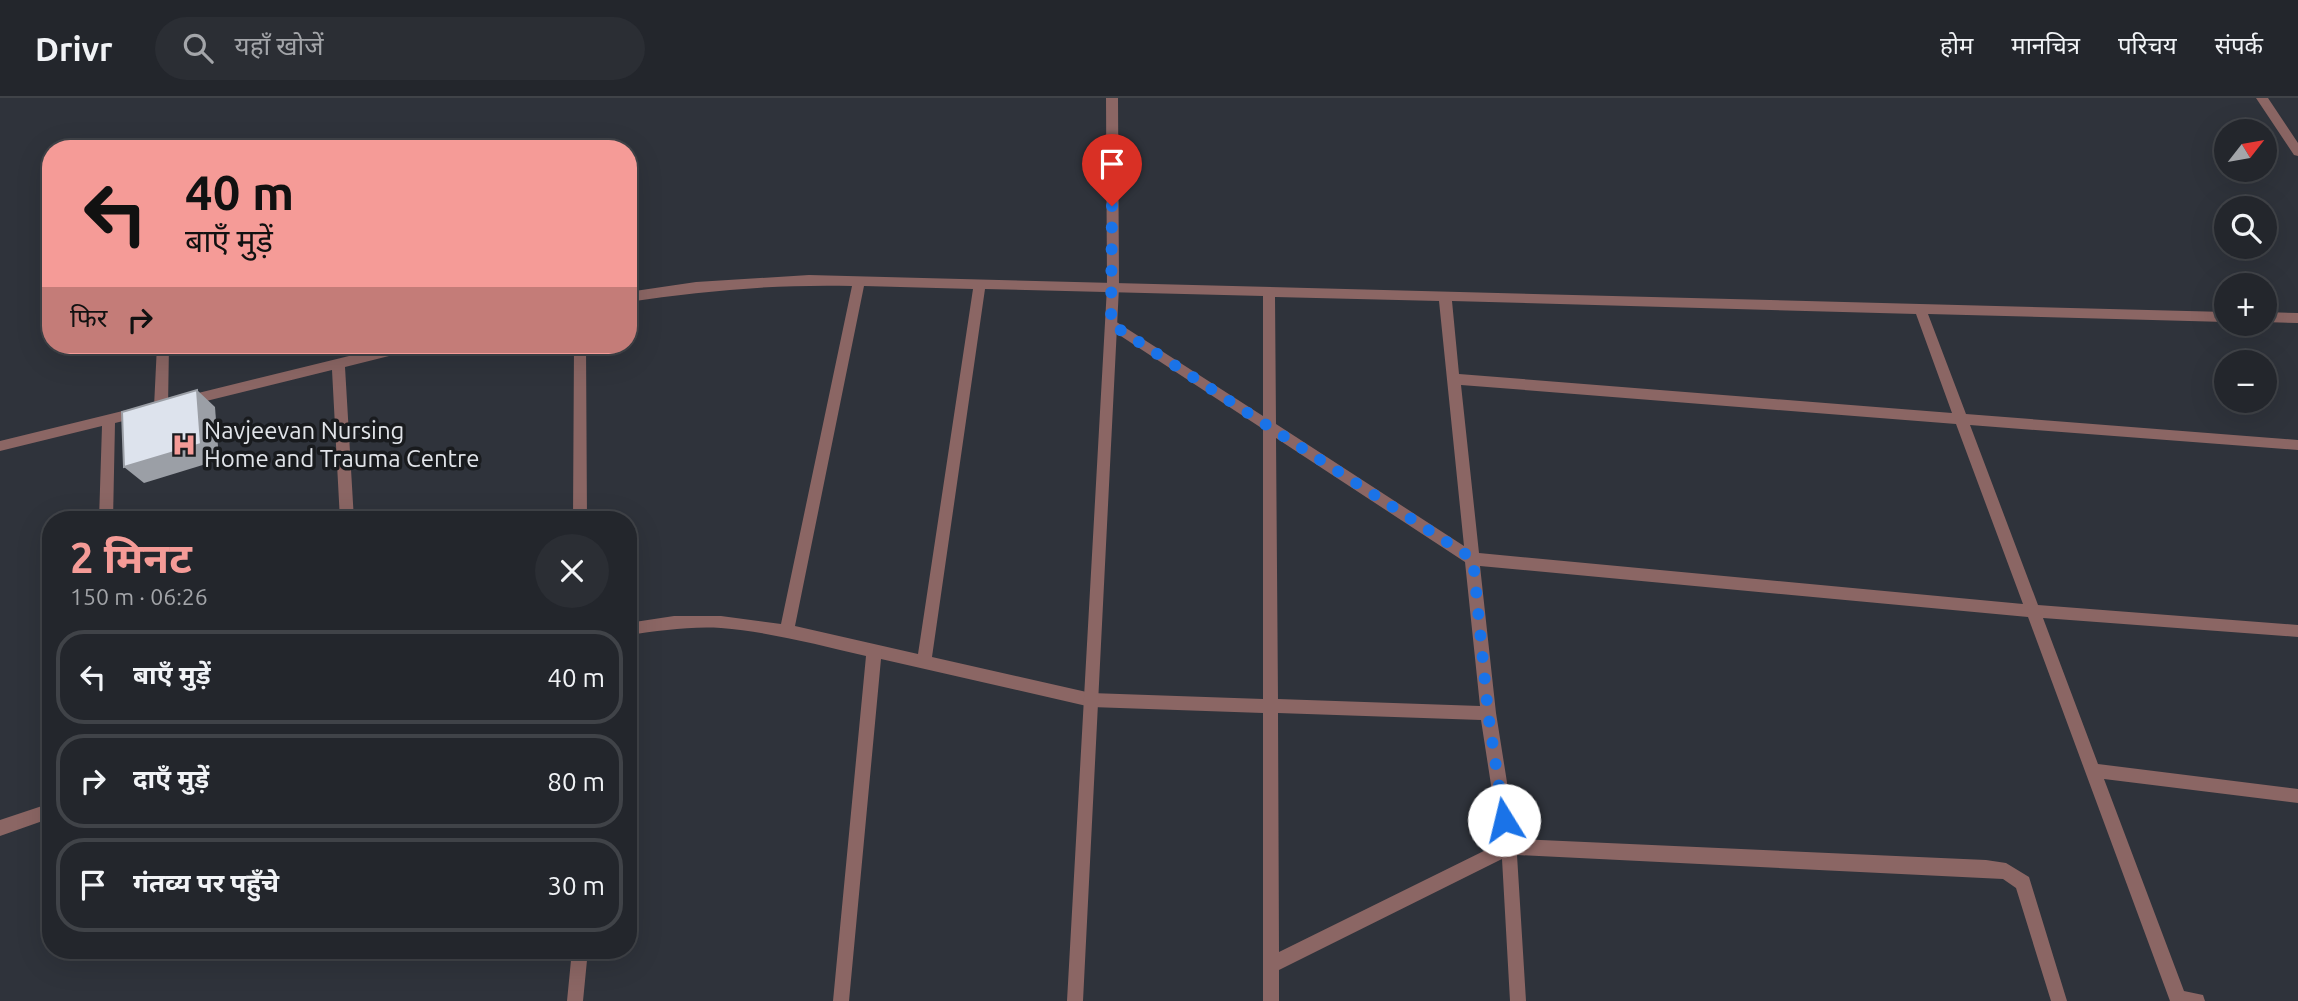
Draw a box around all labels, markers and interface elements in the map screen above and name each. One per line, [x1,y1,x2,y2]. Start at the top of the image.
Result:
search box [155,17,645,80]
icon: search [179,29,217,67]
text: Drivr [35,30,113,67]
text: यहाँ खोजें [235,31,323,60]
text: होम [1940,32,1973,59]
text: मानचित्र [2011,32,2080,59]
text: परिचय [2118,32,2177,59]
text: संपर्क [2215,32,2263,59]
north arrow [2214,119,2277,182]
map controls [2214,119,2277,413]
pin [1082,134,1142,206]
icon: arrive [1093,145,1131,183]
text: 40 m [185,164,294,219]
icon: left [70,168,161,259]
button: search [2214,196,2277,259]
text: बाएँ मुड़ें [185,222,273,258]
button: + [2214,273,2277,336]
icon: right [121,301,159,339]
text: फिर [70,303,107,332]
button: − [2214,350,2277,413]
place label: Navjeevan Nursing Home and Trauma Centre [204,417,479,472]
hospital icon: Navjeevan Nursing Home and Trauma Centre [170,431,198,459]
text: 2 मिनट [70,534,192,581]
button: close [535,534,609,608]
text: 150 m · 06:26 [70,584,208,609]
icon: left [74,658,112,696]
text: बाएँ मुड़ें [133,660,210,689]
text: 40 m [547,663,605,692]
icon: right [74,762,112,800]
text: दाएँ मुड़ें [133,764,209,793]
text: 80 m [547,767,605,796]
position arrow [1467,783,1541,857]
icon: arrive [74,866,112,904]
text: गंतव्य पर पहुँचे [133,868,279,897]
text: 30 m [547,871,605,900]

